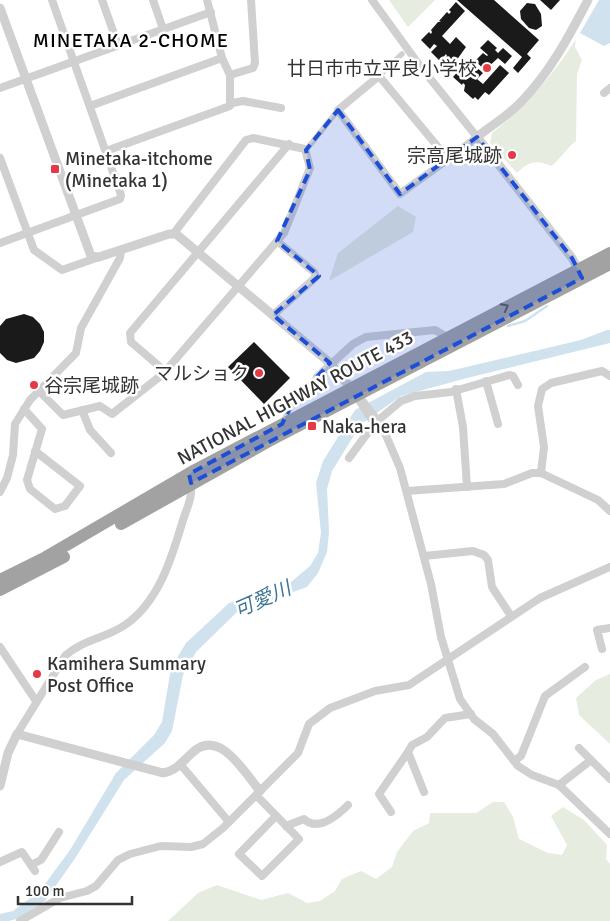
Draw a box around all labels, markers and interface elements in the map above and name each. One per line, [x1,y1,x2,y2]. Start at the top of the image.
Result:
district label: MINETAKA 2-CHOME [33,28,229,53]
place label: 廿日市市立平良小学校 [287,57,477,81]
marker: 廿日市市立平良小学校 [481,62,493,74]
place label: 宗高尾城跡 [407,144,502,168]
place label: Minetaka-itchome (Minetaka 1) [65,147,213,193]
marker: 宗高尾城跡 [506,149,518,161]
marker: Minetaka-itchome (Minetaka 1) [49,163,61,175]
one-way arrow [499,303,508,313]
street label: NATIONAL HIGHWAY ROUTE 433 [173,325,418,470]
place label: マルショク [154,362,249,386]
marker: マルショク [253,367,265,379]
place label: 谷宗尾城跡 [44,374,139,398]
marker: 谷宗尾城跡 [28,379,40,391]
place label: Naka-hera [322,415,407,439]
marker: Naka-hera [306,420,318,432]
water label: 可愛川 [230,575,297,623]
place label: Kamihera Summary Post Office [47,652,206,698]
marker: Kamihera Summary Post Office [31,668,43,680]
scale bar [18,874,131,906]
text: 100 m [25,882,65,900]

